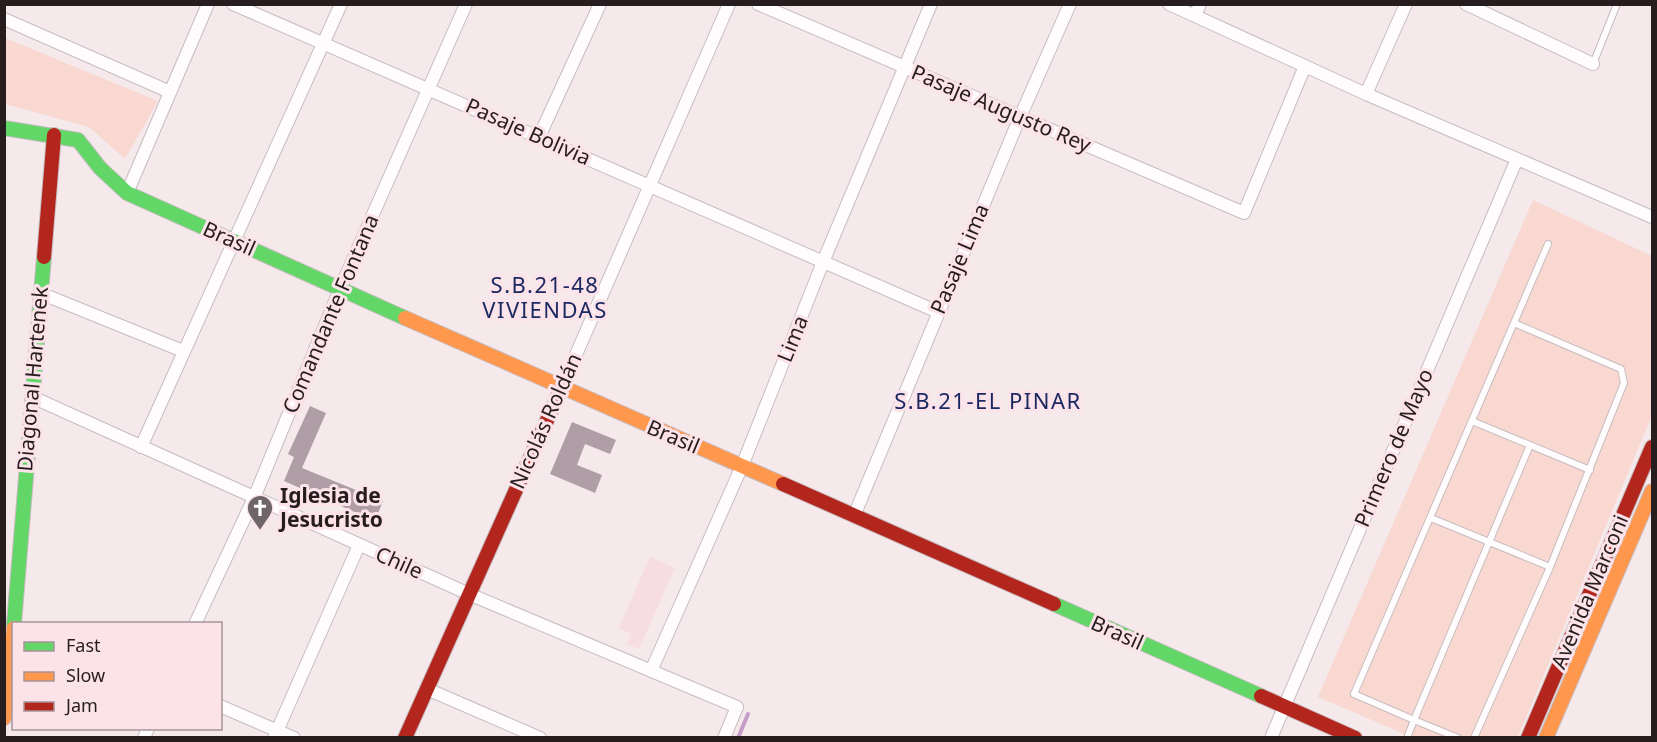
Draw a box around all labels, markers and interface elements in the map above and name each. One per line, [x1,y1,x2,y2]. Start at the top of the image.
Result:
street label: Pasaje Augusto Rey [907,58,1096,159]
street label: Pasaje Bolivia [461,91,595,171]
street label: Pasaje Lima [923,199,995,318]
street label: Comandante Fontana [275,210,385,417]
street label: Brasil [199,214,260,262]
district label: S.B.21-48 VIVIENDAS [482,269,608,324]
street label: Diagonal Hartenek [10,285,54,472]
street label: Lima [770,311,814,366]
street label: Nicolás Roldán [503,348,588,493]
street label: Primero de Mayo [1347,364,1439,531]
district label: S.B.21-EL PINAR [894,385,1082,415]
street label: Brasil [643,413,704,460]
place label: Iglesia de Jesucristo [278,481,383,533]
church icon: Iglesia de Jesucristo [245,493,275,531]
street label: Avenida Marconi [1544,510,1634,673]
street label: Chile [371,539,427,585]
street label: Brasil [1087,608,1148,656]
legend [12,622,222,730]
text: Fast [66,633,101,657]
text: Slow [66,663,105,687]
text: Jam [64,693,98,717]

